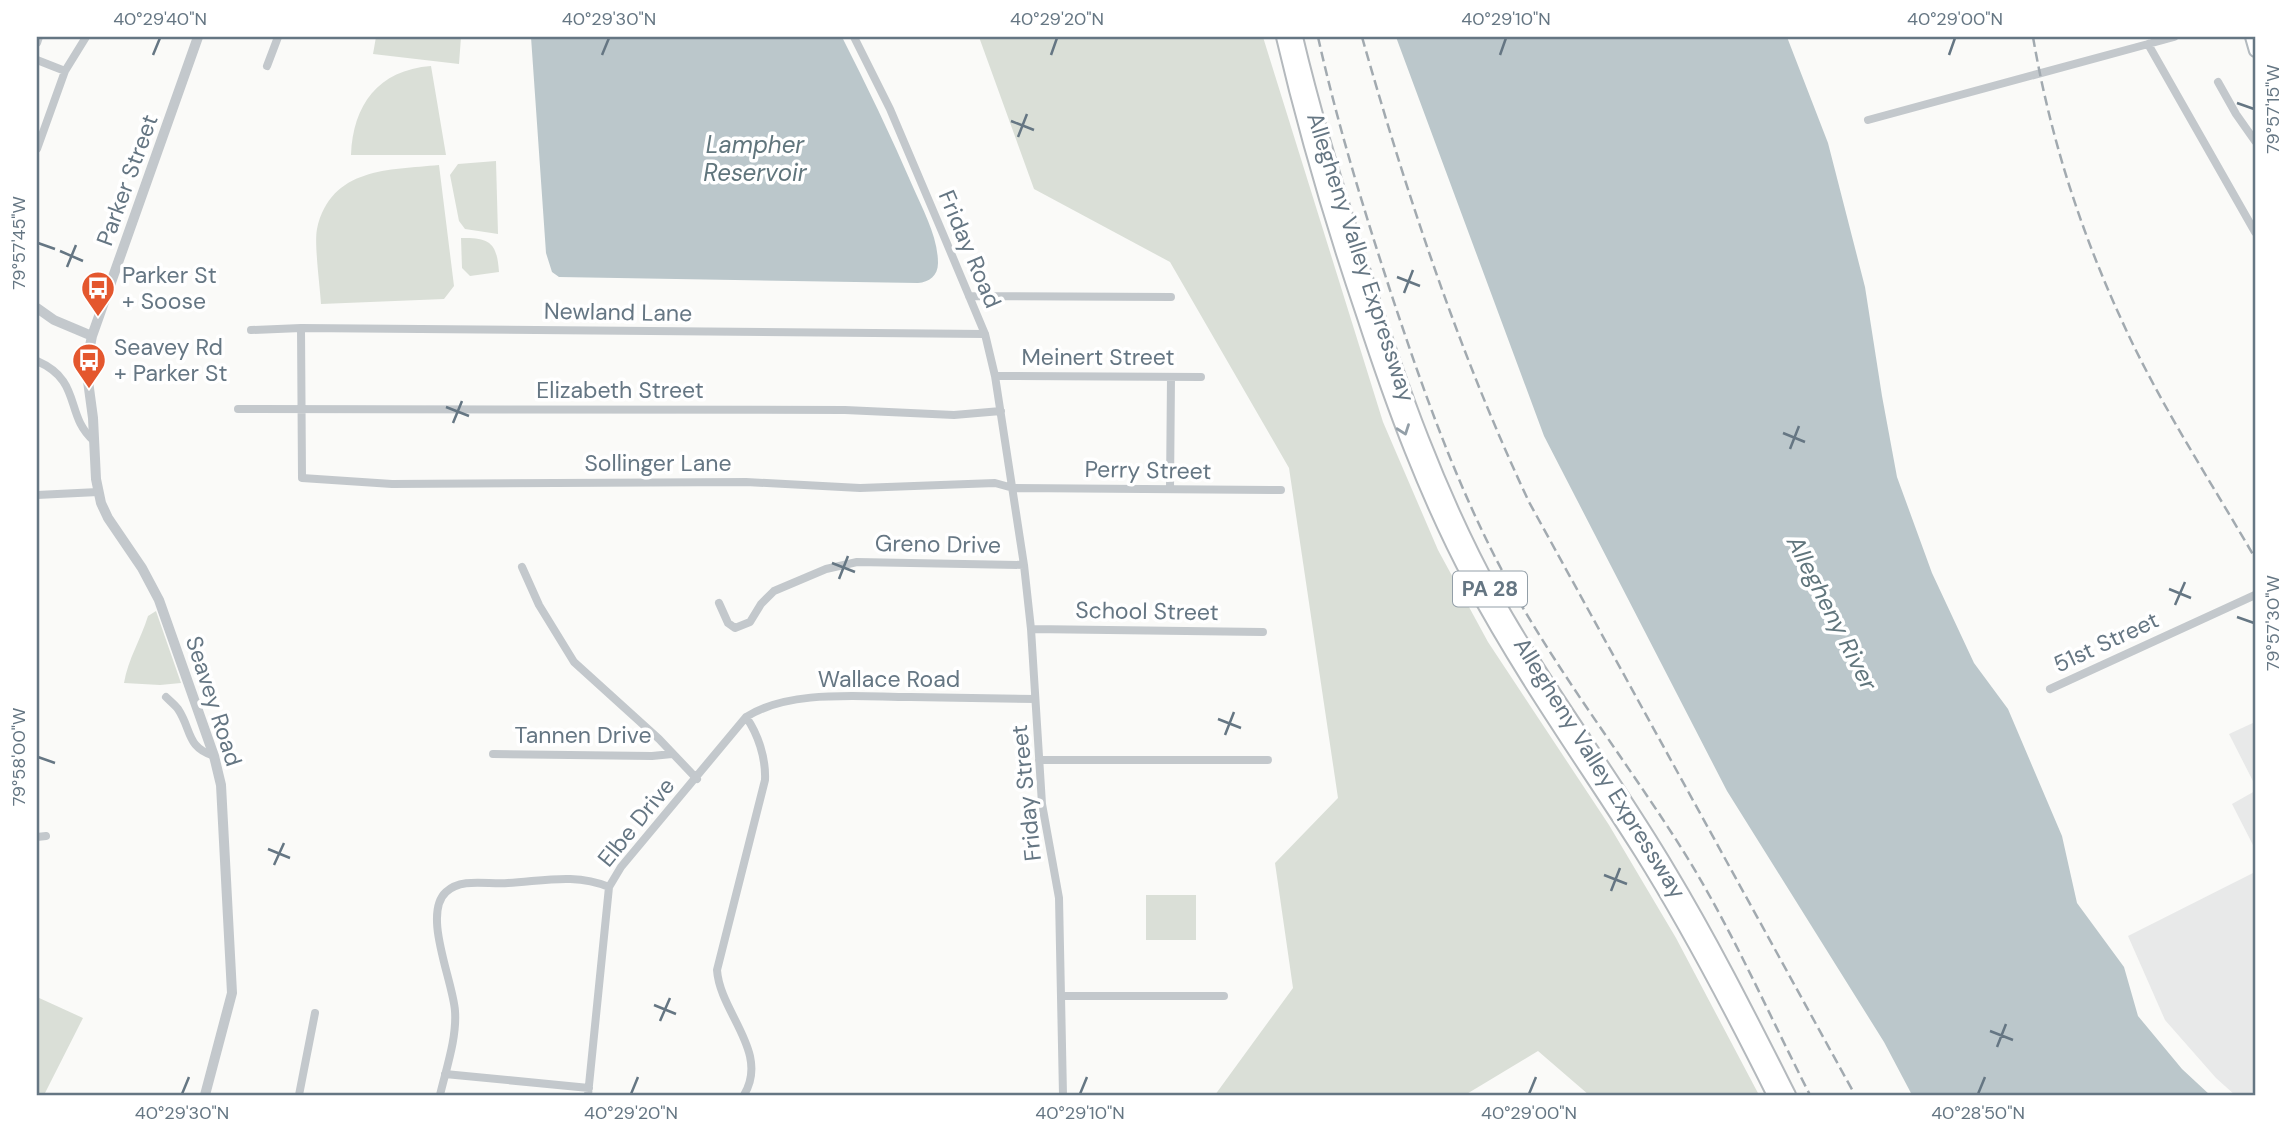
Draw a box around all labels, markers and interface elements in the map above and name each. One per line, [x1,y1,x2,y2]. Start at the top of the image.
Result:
text: 40°29'40"N [113,7,207,31]
text: 40°29'30"N [562,7,656,31]
text: 40°29'20"N [1010,7,1104,31]
text: 40°29'10"N [1461,7,1551,31]
text: 40°29'00"N [1907,7,2003,31]
text: 79°57'15"W [2261,64,2285,154]
street label: Allegheny Valley Expressway [1300,109,1422,406]
street label: Parker Street [89,110,165,250]
water label: Lampher Reservoir [703,129,808,188]
street label: Friday Road [932,185,1008,313]
text: 79°57'45"W [7,196,31,290]
place label: Parker St + Soose [122,260,217,316]
bus stop icon: Parker St + Soose [79,269,117,318]
street label: Newland Lane [544,296,692,328]
place label: Seavey Rd + Parker St [114,332,227,388]
bus stop icon: Seavey Rd + Parker St [70,341,108,390]
street label: Meinert Street [1021,342,1175,372]
street label: Elizabeth Street [536,375,704,405]
one-way arrow [1395,423,1409,435]
street label: Sollinger Lane [585,448,731,478]
street label: Perry Street [1084,454,1212,486]
street label: Greno Drive [875,528,1001,560]
water label: Allegheny River [1780,529,1885,696]
road number: PA 28 [1453,572,1527,606]
text: 79°57'30"W [2261,575,2285,671]
street label: School Street [1075,595,1219,627]
street label: 51st Street [2049,605,2163,679]
street label: Seavey Road [179,632,249,770]
street label: Allegheny Valley Expressway [1507,632,1693,904]
street label: Wallace Road [818,664,960,694]
text: 79°58'00"W [7,708,31,806]
street label: Tannen Drive [515,720,651,750]
street label: Friday Street [1004,723,1048,863]
street label: Elbe Drive [591,771,681,873]
text: 40°29'30"N [135,1101,229,1125]
text: 40°29'20"N [584,1101,678,1125]
text: 40°29'10"N [1035,1101,1125,1125]
text: 40°29'00"N [1481,1101,1577,1125]
text: 40°28'50"N [1931,1101,2025,1125]

